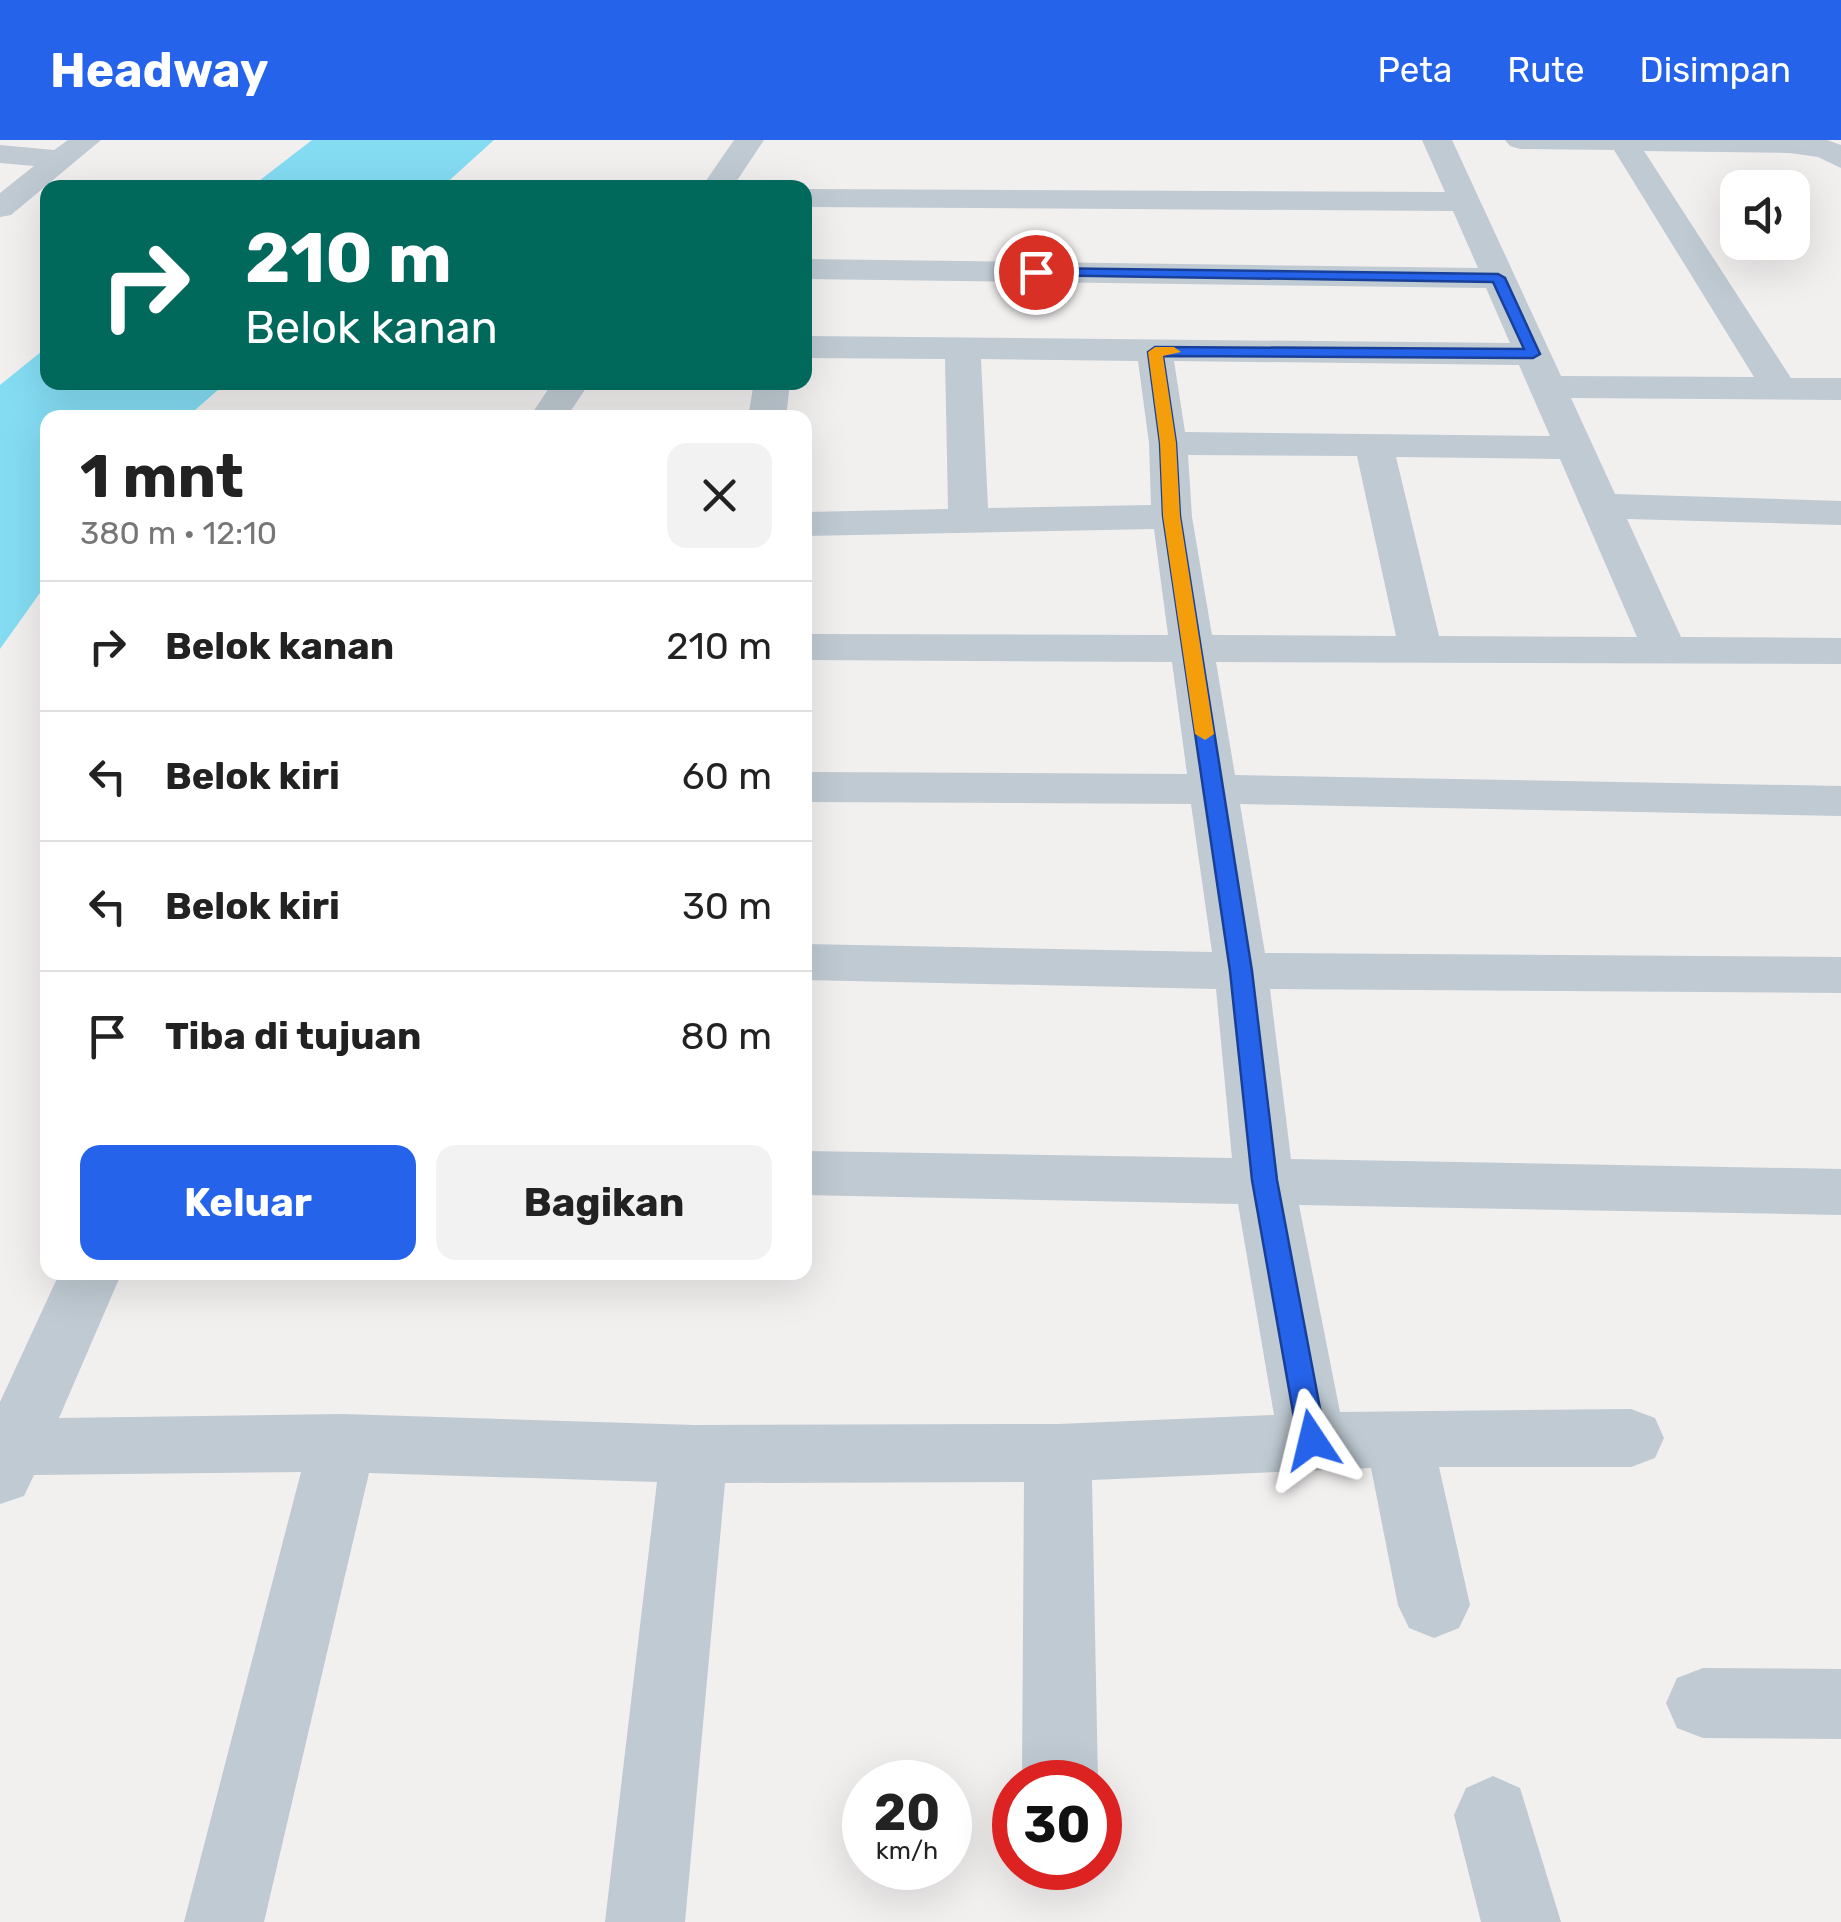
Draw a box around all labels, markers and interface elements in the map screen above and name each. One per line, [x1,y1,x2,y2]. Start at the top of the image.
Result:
text: Headway [50,42,268,99]
text: Peta [1378,49,1452,91]
text: Rute [1507,49,1585,91]
text: Disimpan [1640,49,1791,91]
map controls [1720,170,1810,260]
button: sound [1720,170,1810,260]
text: 210 m [245,217,452,300]
icon: right [80,220,210,350]
pin [994,230,1079,315]
icon: arrive [1009,245,1064,300]
text: Belok kanan [245,301,498,354]
text: 1 mnt [80,441,244,512]
button: close [667,443,772,548]
text: 380 m · 12:10 [80,514,277,552]
icon: right [80,619,135,674]
text: Belok kanan [165,623,394,669]
text: 210 m [666,623,772,669]
icon: left [80,749,135,804]
text: Belok kiri [165,753,340,799]
text: 60 m [682,753,772,799]
icon: left [80,879,135,934]
text: Belok kiri [165,883,340,929]
text: 30 m [682,883,772,929]
icon: arrive [80,1009,135,1064]
text: Tiba di tujuan [165,1013,421,1059]
text: 80 m [681,1013,772,1059]
button: Keluar [80,1145,416,1260]
button: Bagikan [436,1145,772,1260]
position arrow [1260,1388,1364,1492]
speed limit sign: 30 [992,1760,1122,1890]
text: 20 [874,1783,940,1843]
text: km/h [876,1836,938,1865]

